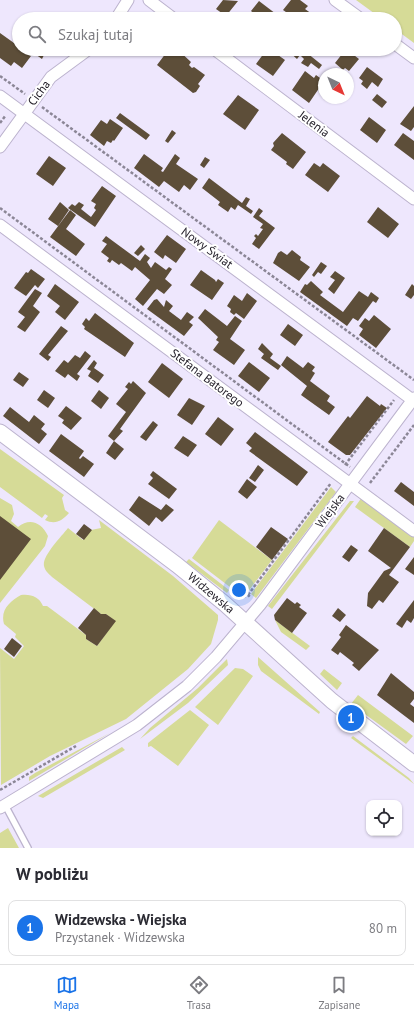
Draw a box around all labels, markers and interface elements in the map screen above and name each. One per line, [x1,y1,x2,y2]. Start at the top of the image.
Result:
search box [12,12,402,56]
icon: search [26,23,48,45]
text: Szukaj tutaj [58,25,133,44]
north arrow [318,68,354,104]
street label: Cicha [24,77,53,108]
street label: Jelenia [295,107,333,140]
street label: Nowy Świat [179,224,236,271]
street label: Stefana Batorego [168,345,247,410]
street label: Wiejska [312,490,347,531]
street label: Widzewska [185,569,238,616]
your location [229,580,249,600]
pin: 1 [338,703,364,733]
map controls [366,800,402,836]
button: locate [366,800,402,836]
text: W pobliżu [16,863,88,885]
text: Widzewska - Wiejska [55,910,187,929]
text: 1 [26,920,34,937]
text: 80 m [369,920,397,937]
text: Przystanek · Widzewska [55,929,185,946]
tab: Mapa [54,974,79,1012]
tab: Trasa [187,974,211,1012]
tab: Zapisane [318,974,360,1012]

